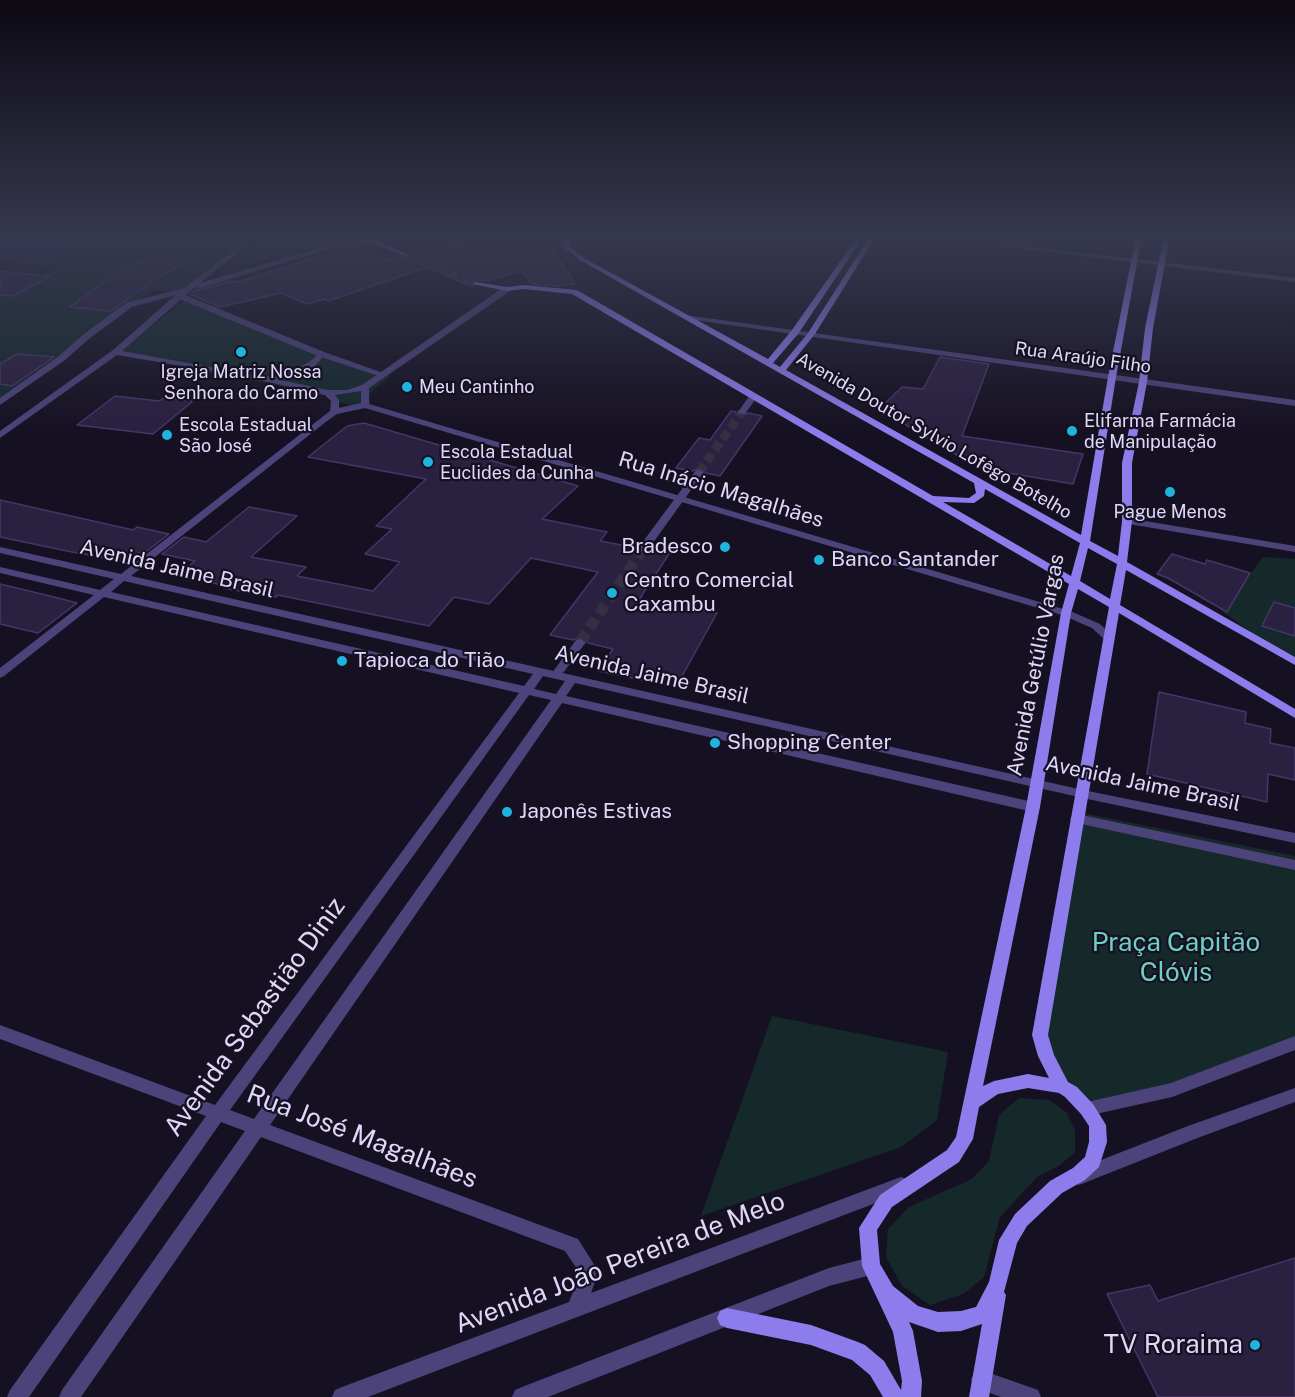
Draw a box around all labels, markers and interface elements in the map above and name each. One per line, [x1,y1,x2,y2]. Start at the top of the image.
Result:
street label: Rua Araújo Filho [1014,338,1152,378]
marker: Igreja Matriz Nossa Senhora do Carmo [234,345,248,359]
street label: Avenida Doutor Sylvio Lofêgo Botelho [792,348,1076,524]
place label: Igreja Matriz Nossa Senhora do Carmo [160,361,322,404]
place label: Meu Cantinho [419,376,535,398]
marker: Meu Cantinho [400,380,414,394]
place label: Elifarma Farmácia de Manipulação [1084,410,1236,452]
place label: Escola Estadual São José [179,414,312,456]
marker: Elifarma Farmácia de Manipulação [1065,424,1079,438]
marker: Escola Estadual São José [160,428,174,442]
place label: Escola Estadual Euclides da Cunha [440,441,594,484]
street label: Rua Inácio Magalhães [616,447,826,533]
marker: Escola Estadual Euclides da Cunha [421,455,435,469]
marker: Pague Menos [1163,485,1177,499]
place label: Pague Menos [1114,501,1226,523]
street label: Avenida Jaime Brasil [77,534,277,604]
place label: Bradesco [621,534,713,560]
marker: Bradesco [718,540,732,554]
place label: Banco Santander [831,547,999,573]
street label: Avenida Getúlio Vargas [1002,552,1070,778]
marker: Banco Santander [812,553,826,567]
place label: Centro Comercial Caxambu [624,568,794,618]
marker: Centro Comercial Caxambu [605,586,619,600]
street label: Avenida Jaime Brasil [552,640,752,710]
place label: Tapioca do Tião [354,648,505,674]
marker: Tapioca do Tião [335,654,349,668]
place label: Shopping Center [727,730,892,756]
marker: Shopping Center [708,736,722,750]
street label: Avenida Jaime Brasil [1043,751,1243,817]
place label: Japonês Estivas [519,799,672,825]
marker: Japonês Estivas [500,805,514,819]
street label: Avenida Sebastião Diniz [158,892,352,1142]
park label: Praça Capitão Clóvis [1092,927,1260,988]
street label: Rua José Magalhães [242,1079,482,1195]
street label: Avenida João Pereira de Melo [451,1186,789,1340]
place label: TV Roraima [1103,1329,1243,1361]
marker: TV Roraima [1248,1338,1262,1352]

